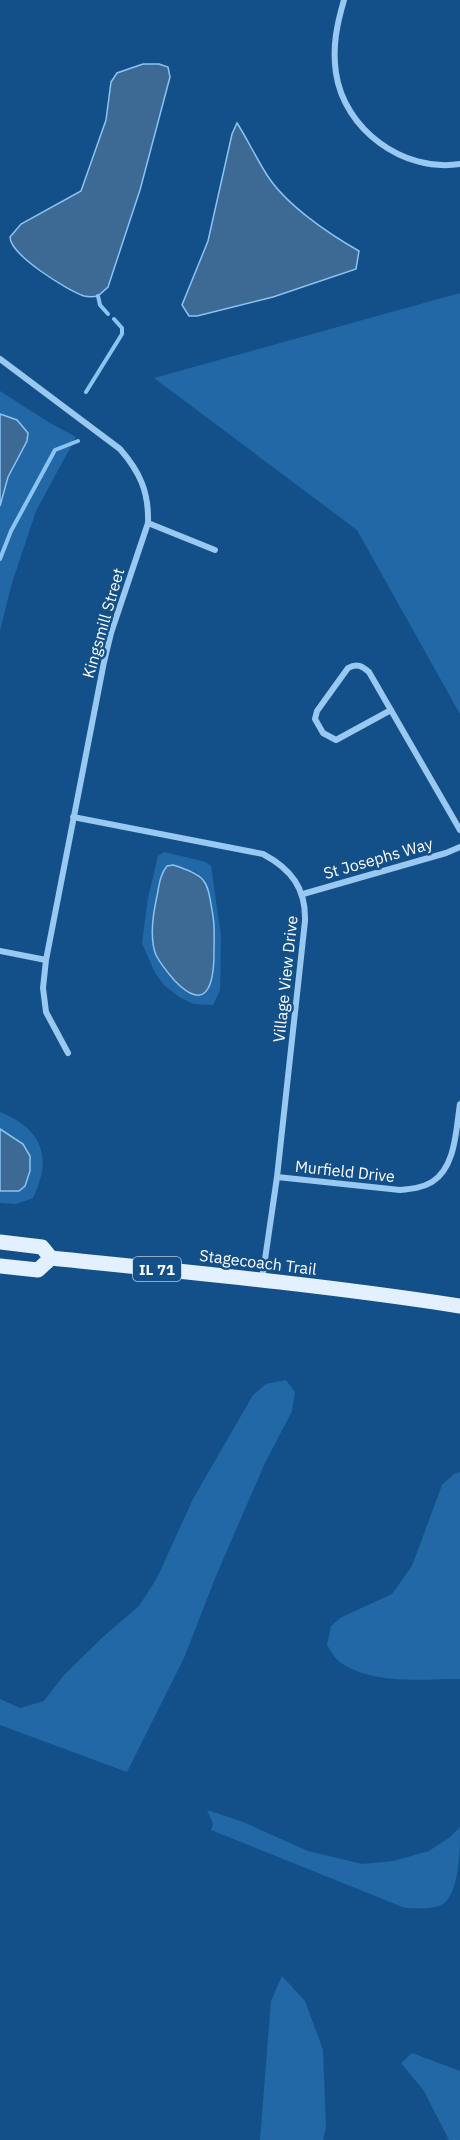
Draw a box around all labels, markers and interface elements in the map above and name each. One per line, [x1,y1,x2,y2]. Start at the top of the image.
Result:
street label: Kingsmill Street [78,566,128,680]
street label: St Josephs Way [321,833,435,883]
street label: Village View Drive [268,914,302,1043]
street label: Murfield Drive [294,1156,396,1186]
street label: Stagecoach Trail [198,1245,318,1279]
road number: IL 71 [133,1257,181,1281]

